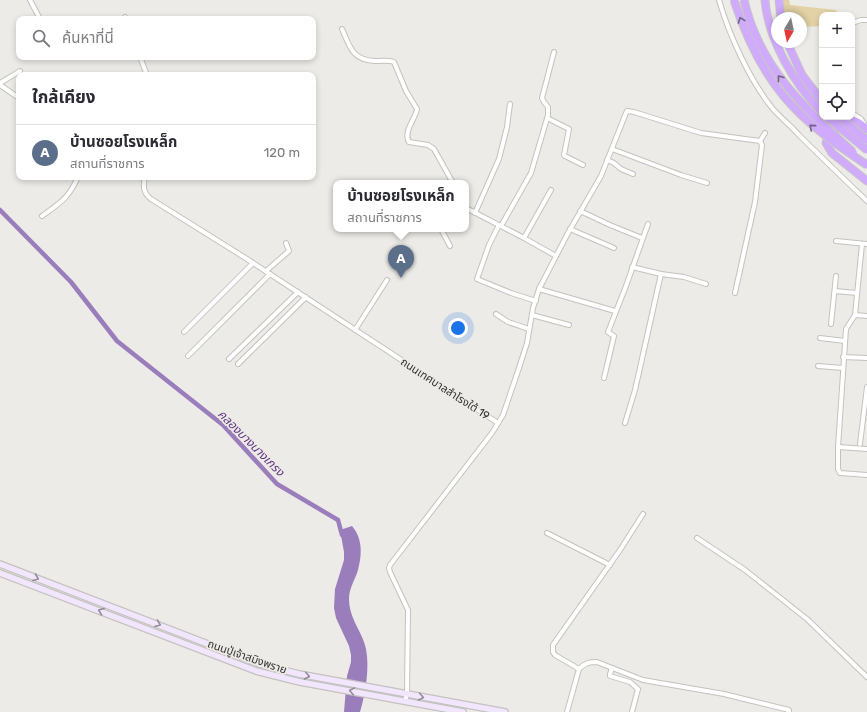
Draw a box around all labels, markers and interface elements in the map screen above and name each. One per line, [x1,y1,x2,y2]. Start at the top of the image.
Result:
north arrow [771,12,807,48]
map controls [819,12,855,120]
button: + [819,12,855,48]
search box [16,16,316,60]
one-way arrow [737,17,745,24]
icon: search [30,27,52,49]
text: ค้นหาที่นี่ [62,29,114,47]
button: − [819,48,855,84]
one-way arrow [778,75,785,82]
button: locate [819,84,855,120]
text: ใกล้เคียง [32,87,95,107]
one-way arrow [810,124,817,131]
text: บ้านซอยโรงเหล็ก [70,133,177,151]
text: A [40,145,50,160]
text: 120 m [264,145,300,160]
text: สถานที่ราชการ [70,156,145,171]
popup [333,180,469,232]
text: บ้านซอยโรงเหล็ก [347,187,455,205]
text: สถานที่ราชการ [347,210,422,225]
pin: A [388,245,414,278]
your location [448,318,468,338]
street label: ถนนเทศบาลสำโรงใต้ 19 [398,355,492,423]
water label: คลองบางนางเกรง [215,407,287,479]
one-way arrow [33,574,40,582]
one-way arrow [97,607,104,615]
one-way arrow [154,620,161,628]
street label: ถนนปู่เจ้าสมิงพราย [206,637,288,677]
one-way arrow [304,671,310,679]
one-way arrow [349,688,355,696]
one-way arrow [418,692,424,701]

